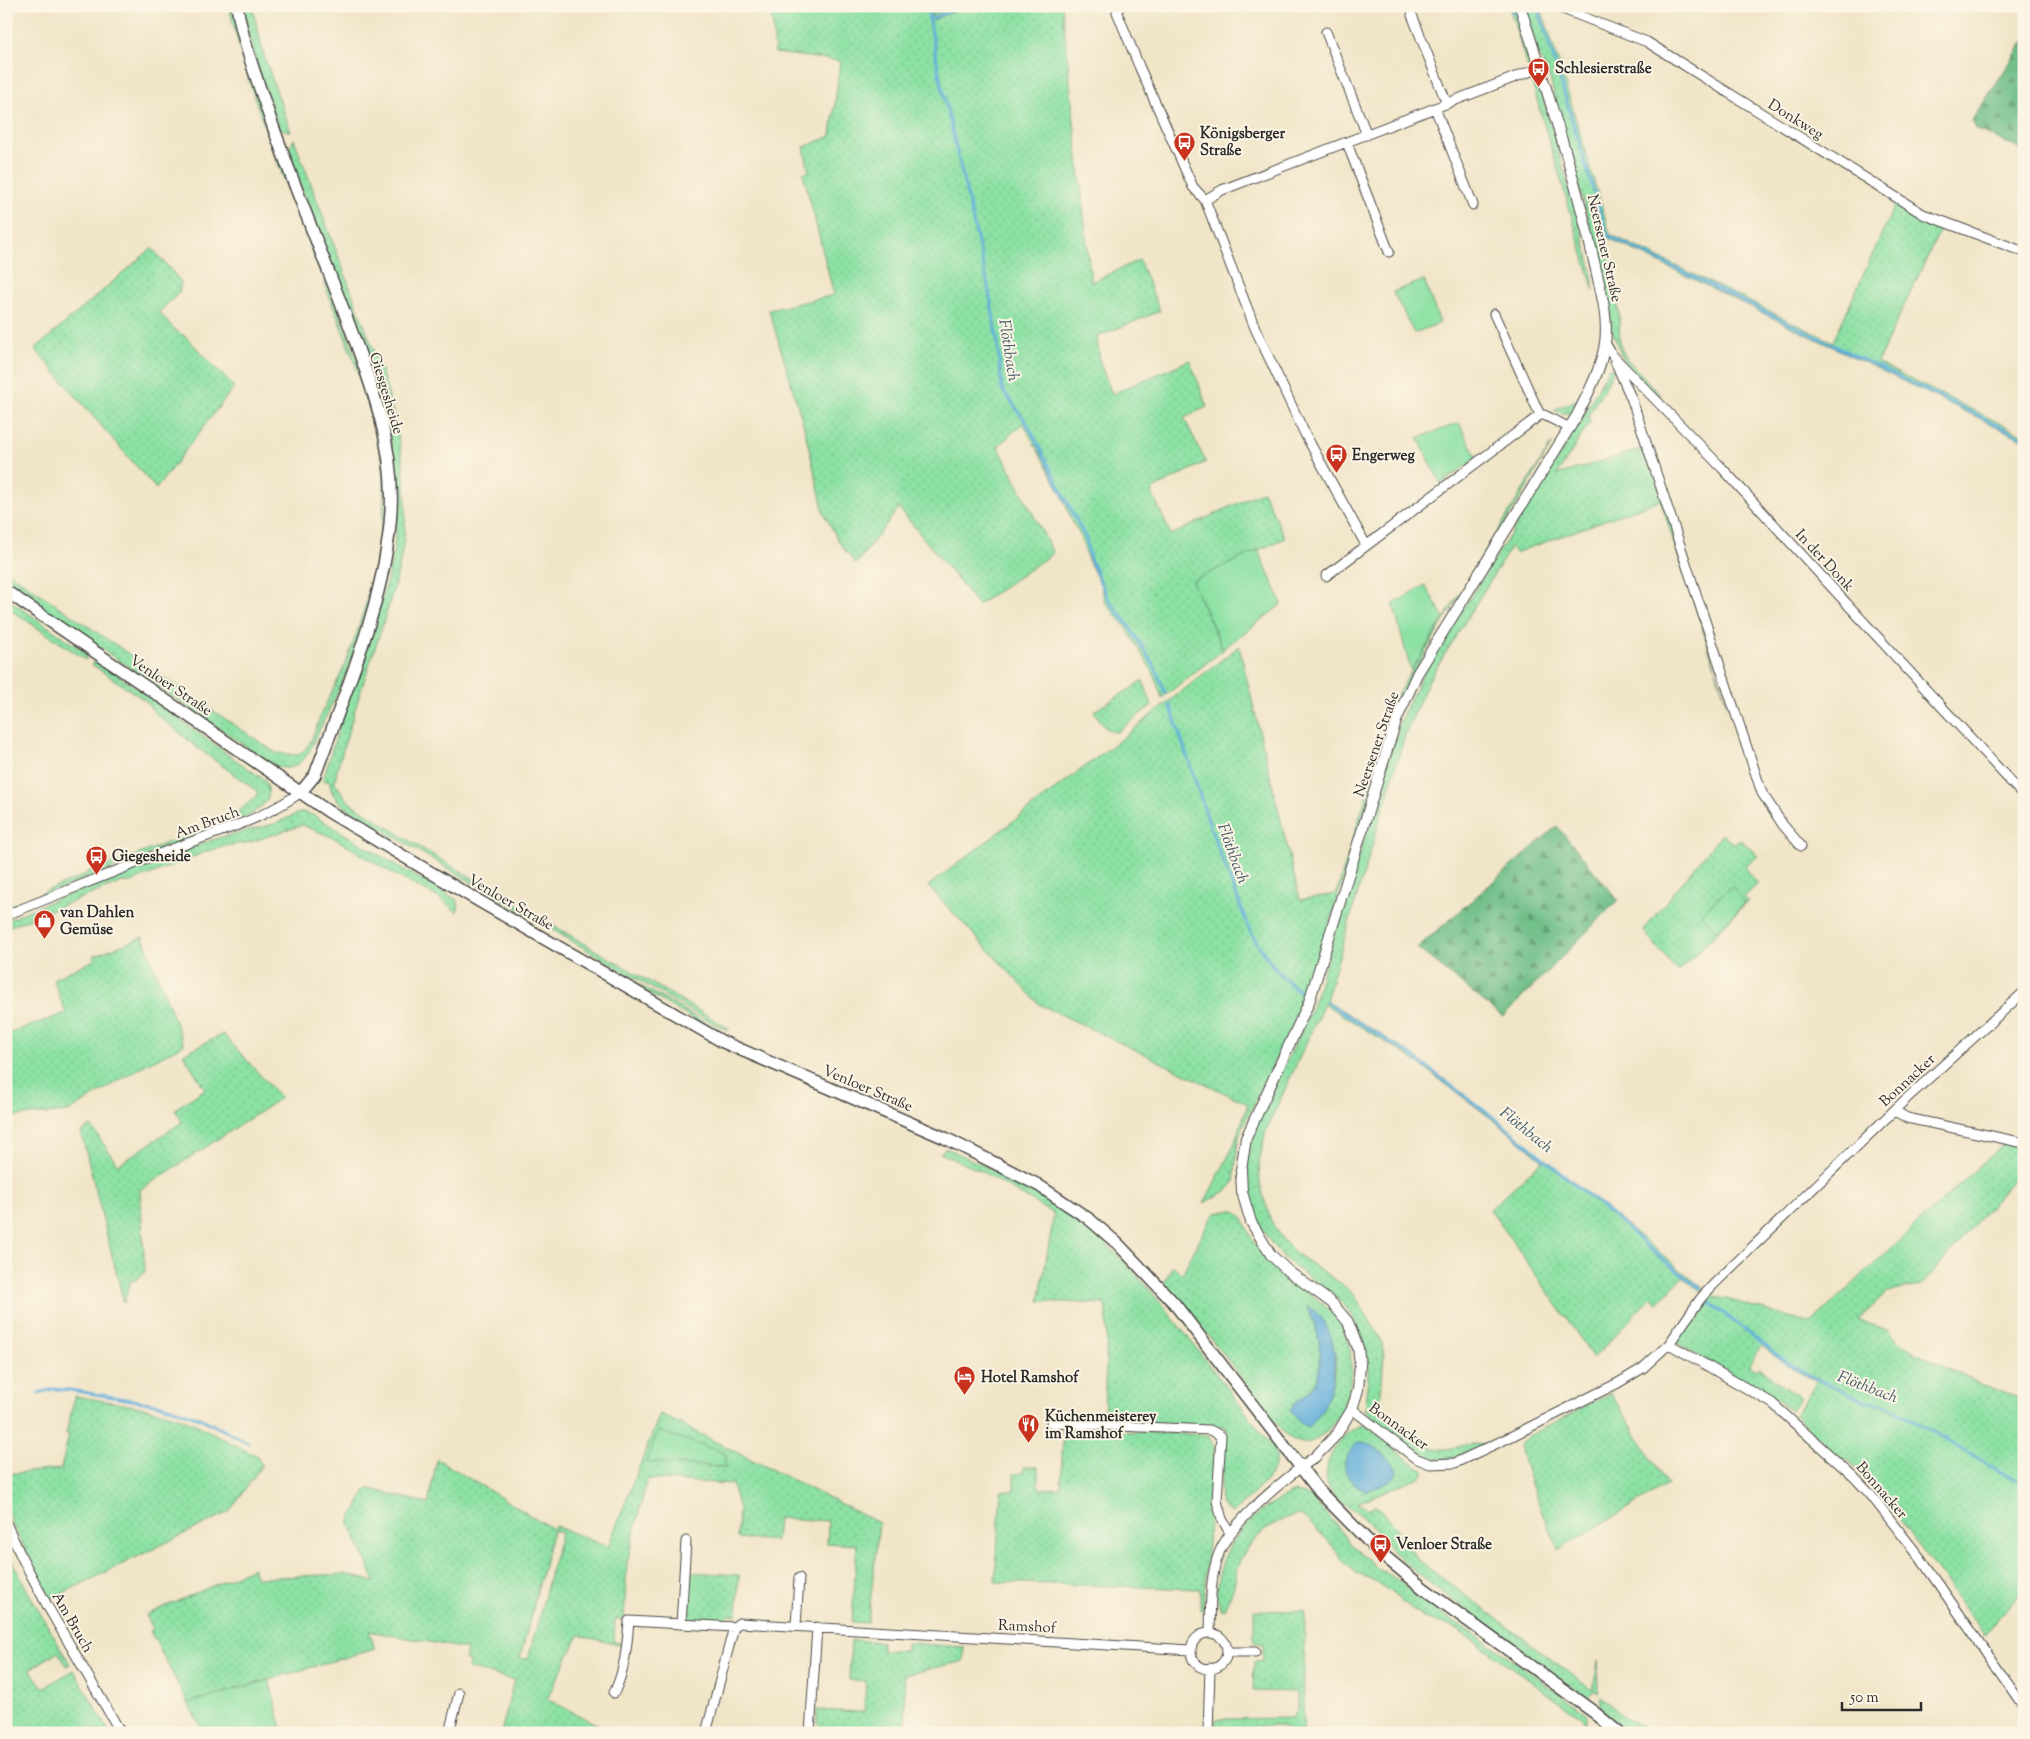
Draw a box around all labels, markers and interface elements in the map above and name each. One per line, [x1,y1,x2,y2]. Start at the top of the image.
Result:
bus stop icon: Schlesierstraße [1527,56,1551,87]
place label: Schlesierstraße [1555,59,1652,80]
street label: Donkweg [1763,95,1827,146]
place label: Königsberger Straße [1200,124,1286,162]
bus stop icon: Königsberger Straße [1172,130,1196,161]
street label: Neersener Straße [1581,192,1626,304]
water label: Flöthbach [991,318,1024,383]
street label: Giesgesheide [363,350,408,437]
bus stop icon: Engerweg [1324,443,1348,474]
place label: Engerweg [1352,446,1415,467]
street label: In der Donk [1790,525,1858,597]
street label: Venloer Straße [124,651,216,722]
street label: Neersener Straße [1350,689,1405,800]
street label: Am Bruch [172,802,243,845]
water label: Flöthbach [1210,820,1253,887]
bus stop icon: Giegesheide [84,844,108,875]
place label: Giegesheide [112,847,191,868]
street label: Venloer Straße [463,870,557,936]
place label: van Dahlen Gemüse [60,903,134,941]
shop icon: van Dahlen Gemüse [32,909,56,940]
street label: Bonnacker [1876,1050,1941,1112]
street label: Venloer Straße [819,1061,916,1118]
water label: Flöthbach [1494,1102,1557,1160]
hotel icon: Hotel Ramshof [953,1365,977,1396]
water label: Flöthbach [1834,1366,1901,1410]
place label: Hotel Ramshof [981,1368,1080,1389]
street label: Bonnacker [1364,1398,1433,1456]
place label: Küchenmeisterey im Ramshof [1045,1407,1157,1445]
restaurant icon: Küchenmeisterey im Ramshof [1017,1413,1041,1444]
street label: Bonnacker [1850,1458,1912,1524]
bus stop icon: Venloer Straße [1368,1532,1392,1563]
place label: Venloer Straße [1396,1535,1492,1556]
street label: Am Bruch [46,1588,98,1657]
street label: Ramshof [997,1615,1057,1640]
scale bar [1842,1679,1921,1711]
text: 50 m [1849,1688,1879,1709]

